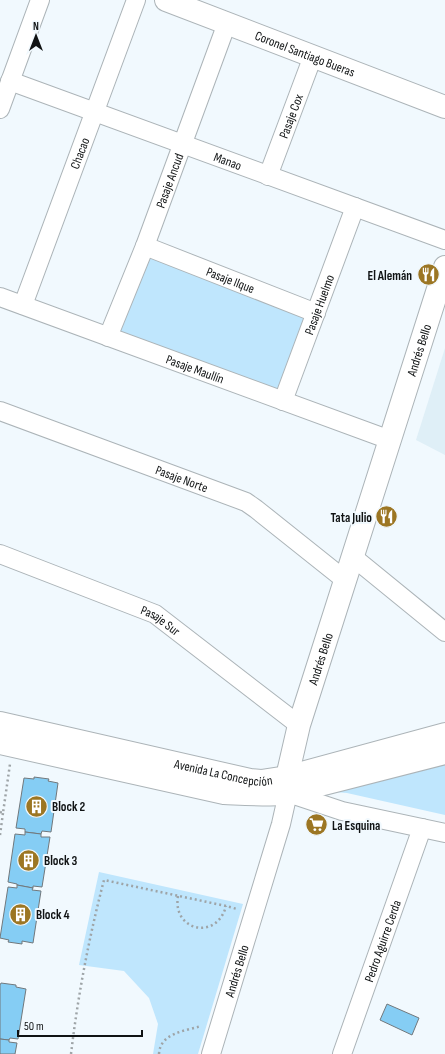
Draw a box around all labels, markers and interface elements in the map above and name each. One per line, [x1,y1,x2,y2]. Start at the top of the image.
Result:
north arrow [16,16,56,56]
text: N [33,20,39,33]
street label: Coronel Santiago Bueras [252,28,357,81]
street label: Pasaje Cox [276,92,307,141]
street label: Chacao [67,135,93,171]
street label: Manao [211,149,244,174]
street label: Pasaje Ancud [153,151,187,210]
restaurant icon: El Alemán [415,262,441,288]
street label: Pasaje Ilque [204,264,257,297]
place label: El Alemán [367,268,412,284]
street label: Pasaje Huelmo [301,272,338,337]
street label: Andrés Bello [403,322,435,379]
street label: Pasaje Maullín [164,352,226,387]
street label: Pasaje Norte [153,462,210,496]
restaurant icon: Tata Julio [374,504,400,530]
place label: Tata Julio [330,510,372,526]
street label: Pasaje Sur [138,602,183,640]
street label: Andrés Bello [305,631,337,688]
street label: Avenida La Concepción [172,756,274,790]
building icon: Block 2 [24,793,50,819]
place label: Block 2 [52,799,85,815]
supermarket icon: La Esquina [303,812,329,838]
place label: La Esquina [332,818,380,834]
building icon: Block 3 [16,847,42,873]
place label: Block 3 [44,853,77,869]
street label: Pedro Aguirre Cerda [361,898,405,984]
building icon: Block 4 [8,901,34,927]
place label: Block 4 [36,907,70,923]
street label: Andrés Bello [222,943,253,1000]
scale bar [18,1012,142,1038]
text: 50 m [24,1019,44,1034]

